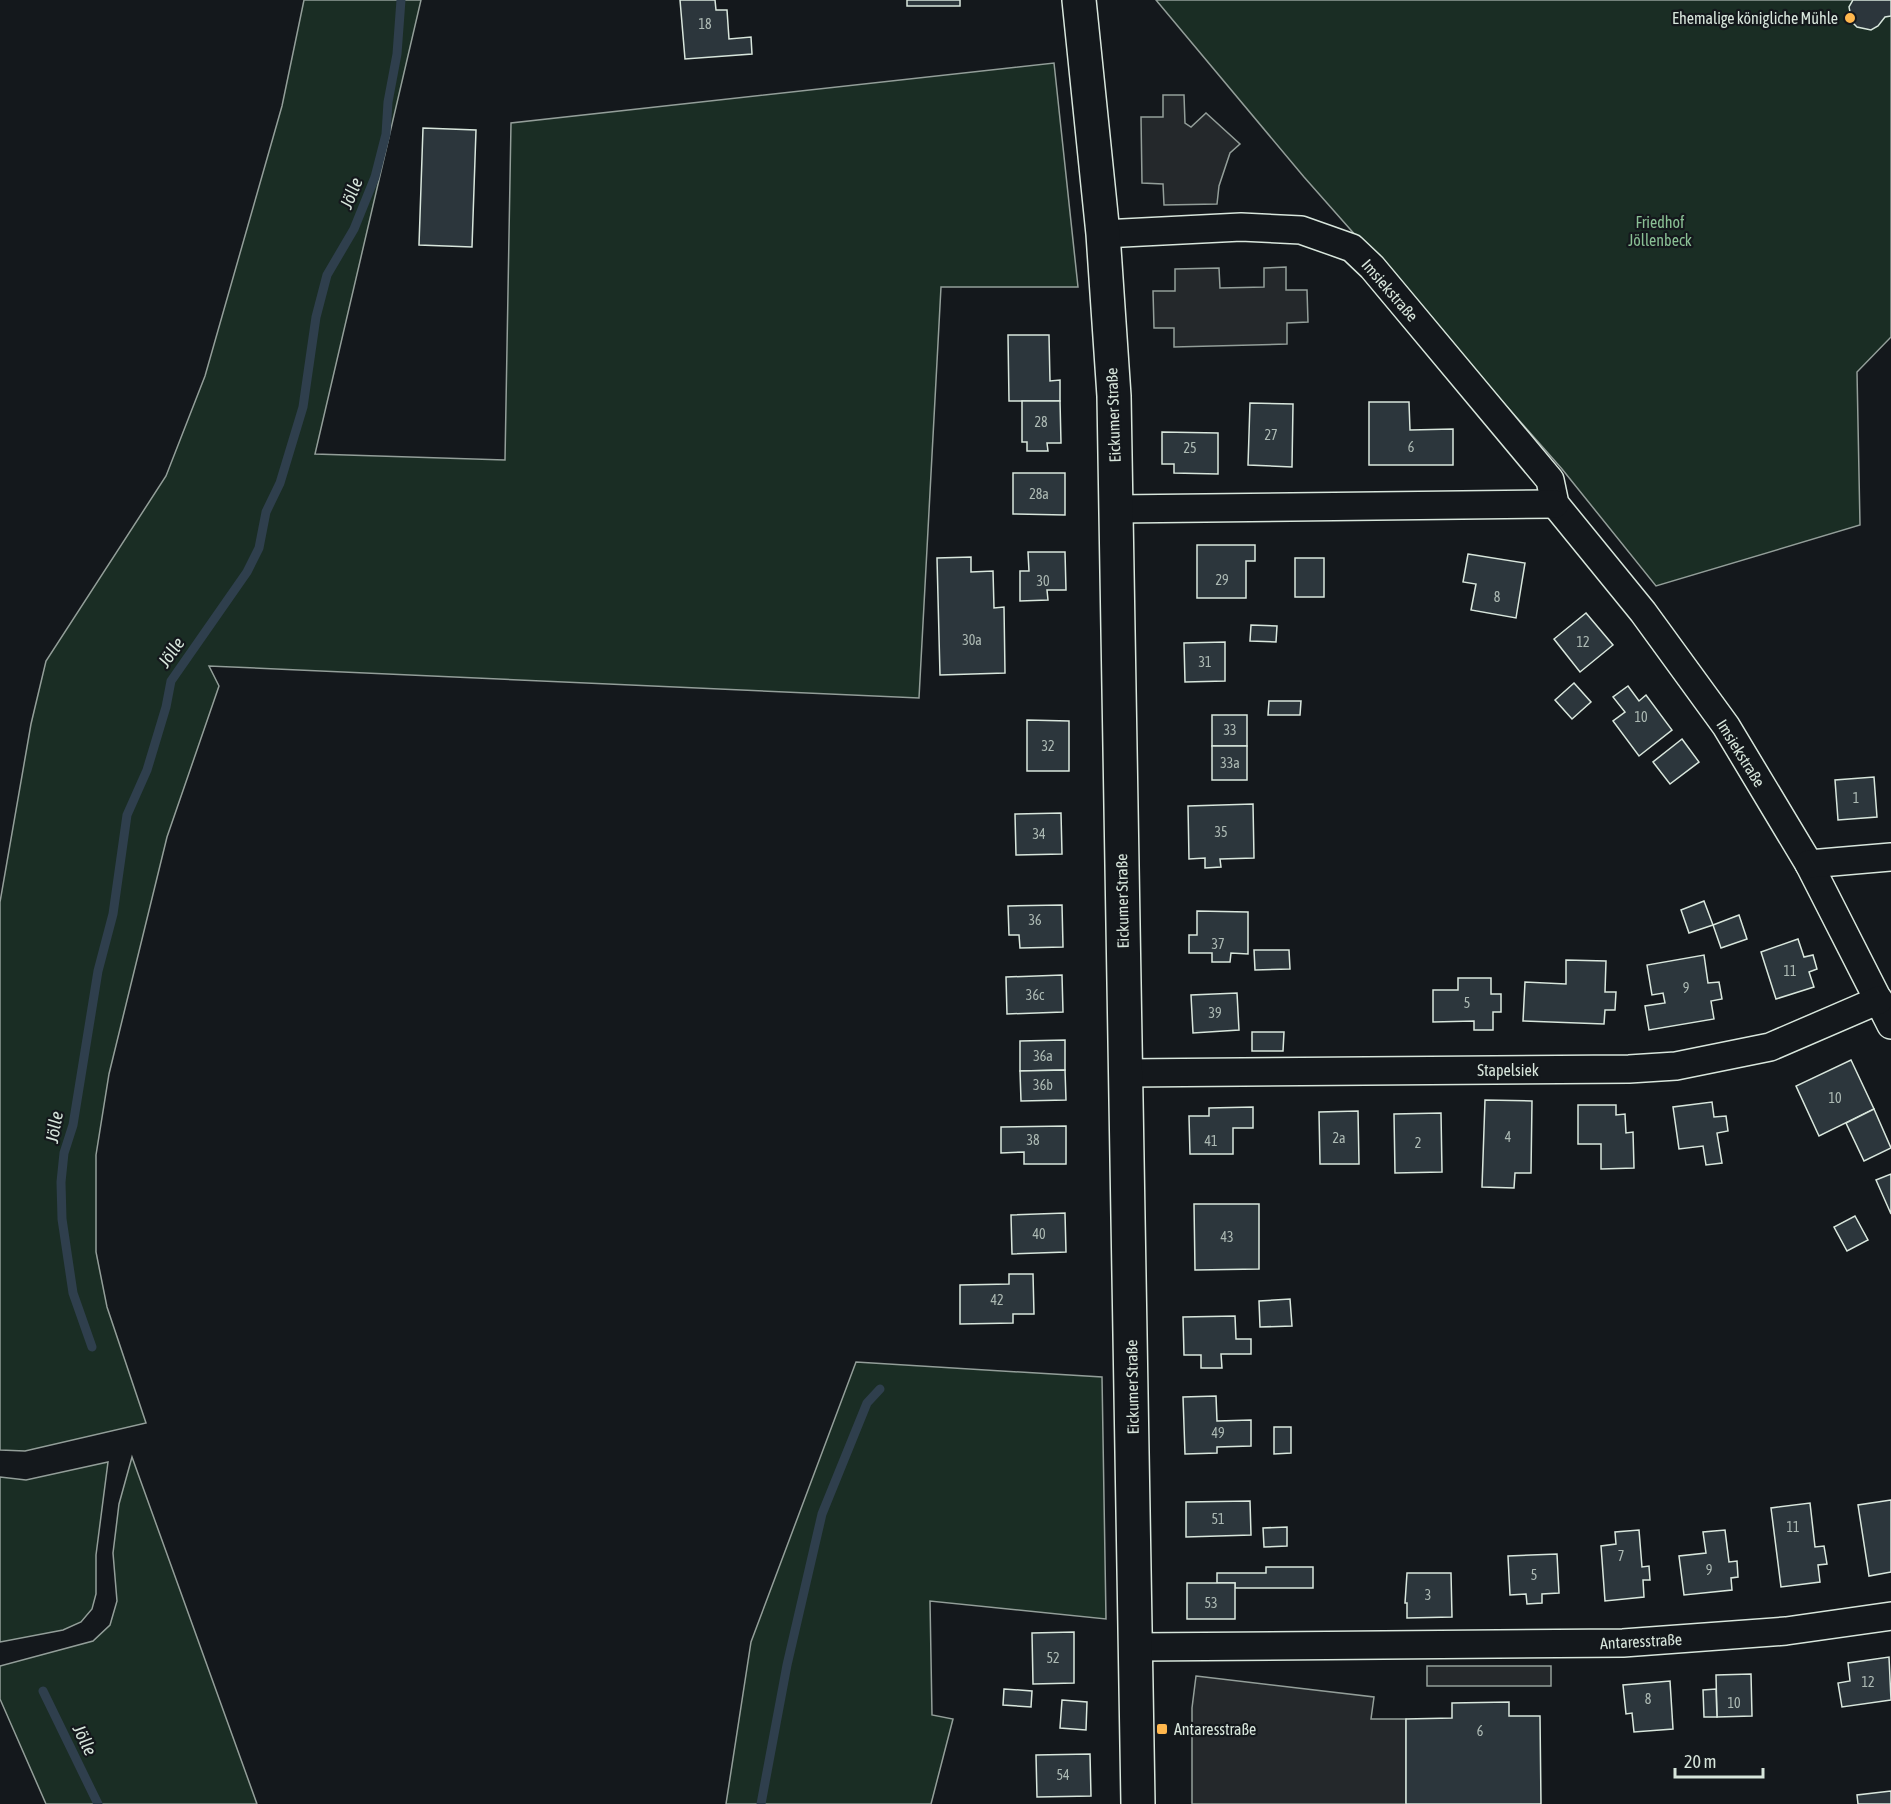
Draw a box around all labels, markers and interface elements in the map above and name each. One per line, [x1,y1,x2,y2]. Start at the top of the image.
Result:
place label: Ehemalige königliche Mühle [1672,9,1838,28]
marker: Ehemalige königliche Mühle [1843,11,1857,25]
house number: 18 [698,16,712,32]
water label: Jölle [335,174,367,213]
park label: Friedhof Jöllenbeck [1628,213,1692,249]
street label: Imsiekstraße [1358,255,1422,325]
street label: Eickumer Straße [1102,367,1124,463]
house number: 28 [1034,414,1048,430]
house number: 27 [1264,427,1278,443]
house number: 6 [1408,439,1415,455]
house number: 25 [1183,440,1197,456]
house number: 28a [1029,486,1049,502]
house number: 29 [1215,572,1229,588]
house number: 30 [1036,573,1050,589]
house number: 8 [1494,589,1501,605]
house number: 30a [962,632,982,648]
water label: Jölle [153,633,189,672]
house number: 12 [1576,634,1590,650]
house number: 31 [1198,654,1212,670]
house number: 10 [1634,709,1648,725]
street label: Imsiekstraße [1713,716,1769,790]
house number: 33 [1223,722,1237,738]
house number: 32 [1041,738,1055,754]
house number: 33a [1220,755,1240,771]
house number: 1 [1853,790,1859,806]
house number: 35 [1214,824,1228,840]
house number: 34 [1032,826,1046,842]
street label: Eickumer Straße [1112,853,1132,949]
house number: 36 [1028,912,1042,928]
house number: 37 [1211,936,1225,952]
house number: 11 [1783,963,1797,979]
house number: 9 [1683,980,1689,996]
house number: 36c [1026,987,1045,1003]
house number: 5 [1464,995,1470,1011]
house number: 39 [1208,1005,1222,1021]
house number: 36a [1033,1048,1053,1064]
street label: Stapelsiek [1477,1061,1539,1080]
house number: 36b [1033,1077,1053,1093]
house number: 10 [1828,1090,1842,1106]
water label: Jölle [41,1110,67,1145]
house number: 4 [1505,1129,1512,1145]
house number: 2a [1332,1130,1346,1146]
house number: 38 [1026,1132,1040,1148]
house number: 41 [1204,1133,1218,1149]
house number: 2 [1415,1135,1421,1151]
house number: 40 [1032,1226,1046,1242]
house number: 43 [1220,1229,1234,1245]
house number: 42 [990,1292,1004,1308]
street label: Eickumer Straße [1122,1339,1142,1435]
house number: 49 [1211,1425,1225,1441]
house number: 51 [1211,1511,1225,1527]
house number: 11 [1786,1519,1800,1535]
house number: 7 [1618,1548,1624,1564]
house number: 9 [1706,1562,1712,1578]
house number: 5 [1531,1567,1537,1583]
house number: 3 [1425,1587,1431,1603]
house number: 53 [1204,1595,1218,1611]
street label: Antaresstraße [1599,1630,1683,1652]
house number: 52 [1046,1650,1060,1666]
house number: 12 [1861,1674,1875,1690]
house number: 8 [1645,1691,1652,1707]
house number: 10 [1727,1695,1741,1711]
water label: Jölle [68,1720,101,1759]
place label: Antaresstraße [1174,1720,1256,1738]
marker: Antaresstraße [1155,1722,1169,1736]
house number: 6 [1477,1723,1484,1739]
scale bar [1675,1741,1764,1779]
text: 20 m [1684,1751,1716,1772]
house number: 54 [1056,1767,1070,1783]

